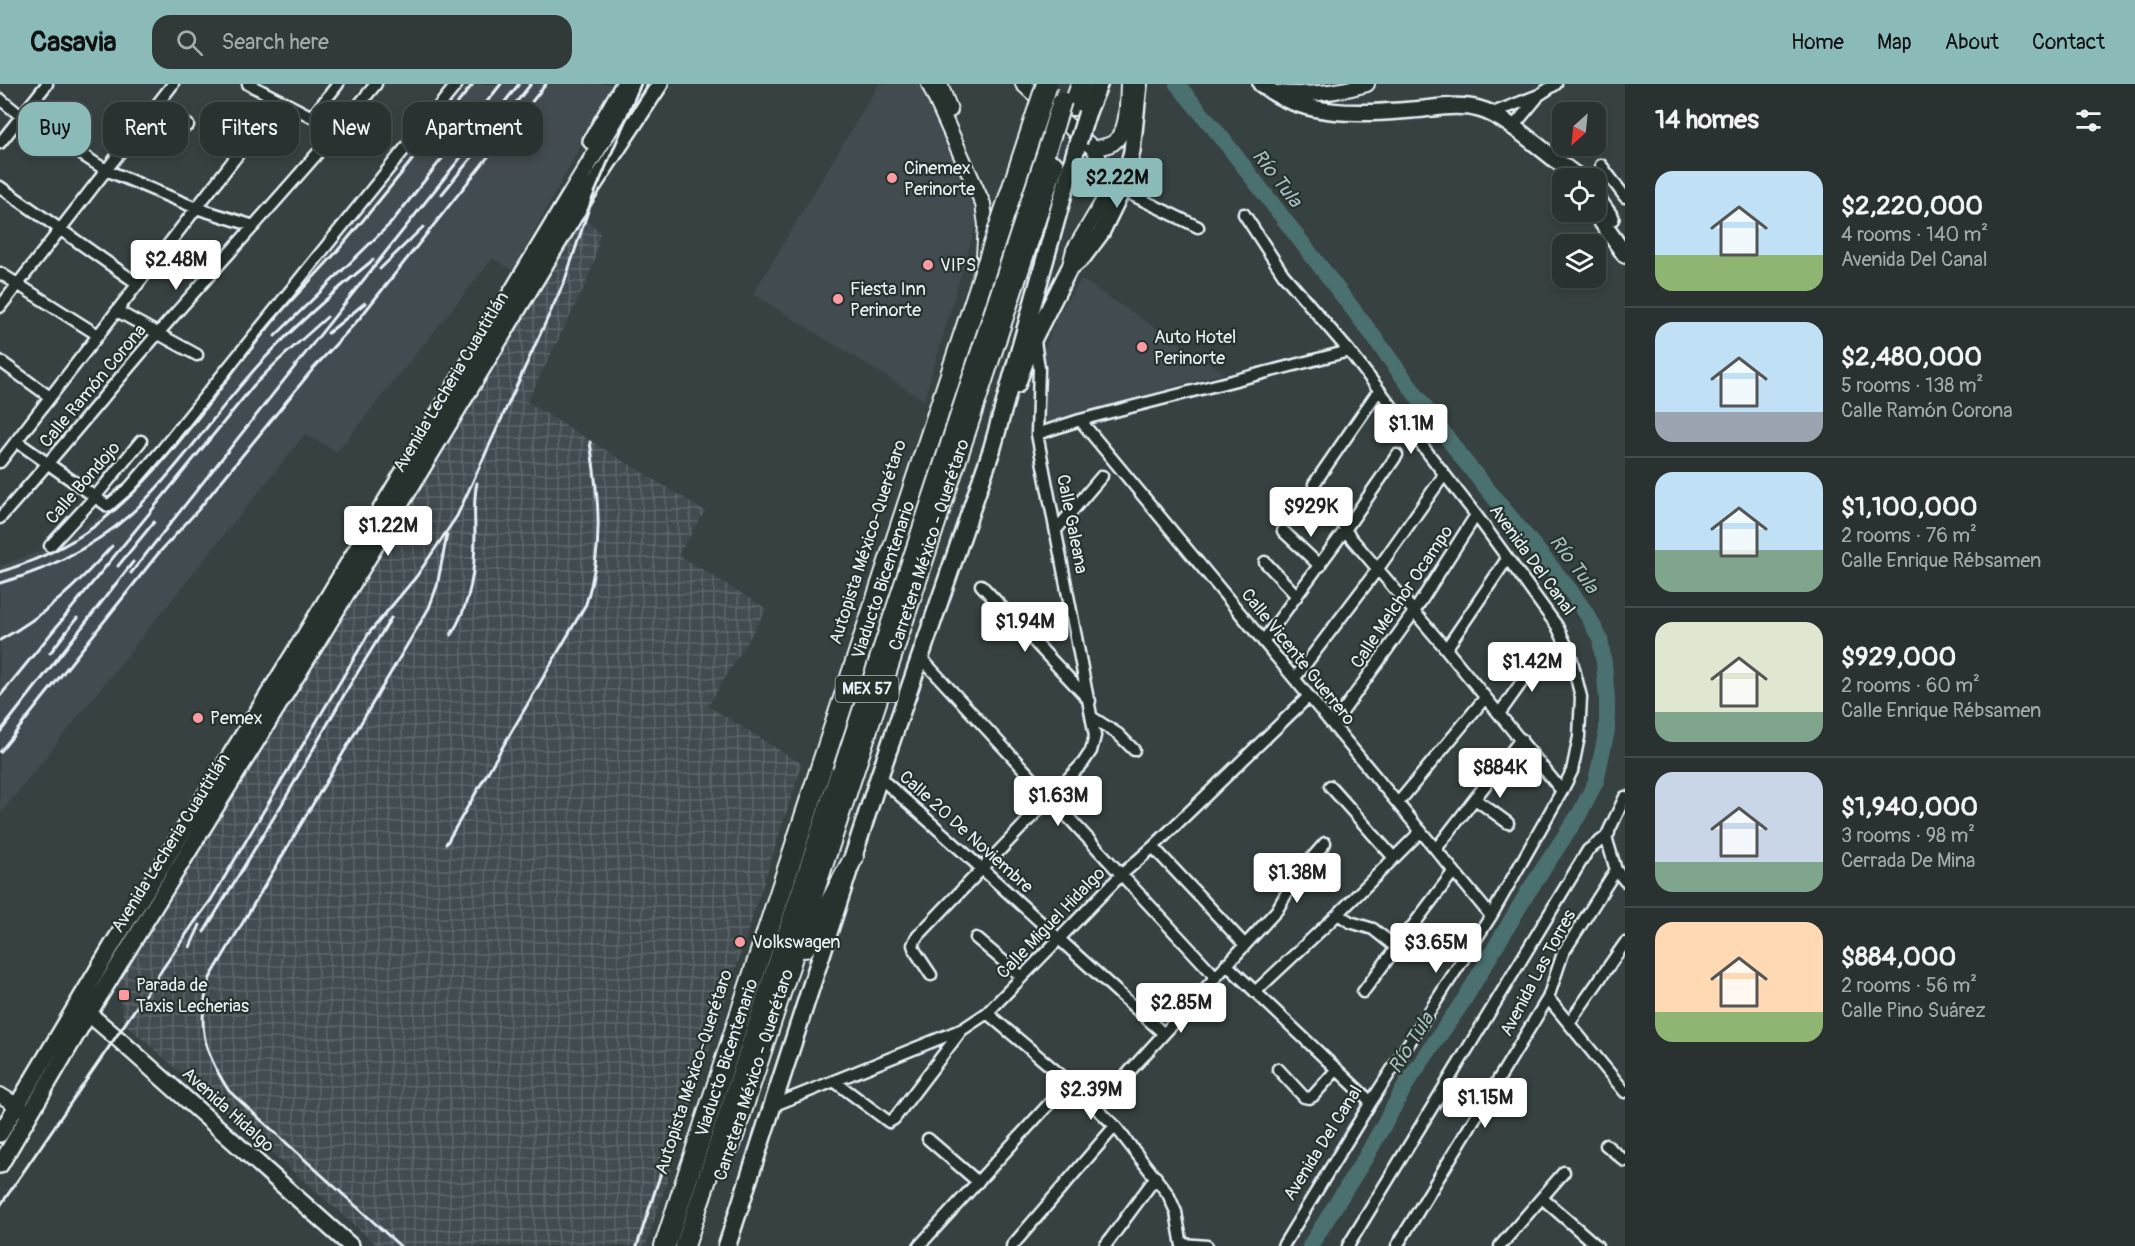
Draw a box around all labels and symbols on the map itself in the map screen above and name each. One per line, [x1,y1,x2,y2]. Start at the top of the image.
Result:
north arrow [1552,102,1606,156]
water label: Río Tula [1247,144,1308,213]
place label: Cinemex Perinorte [904,157,975,201]
pin: $2.22M [1068,158,1166,209]
marker: Cinemex Perinorte [885,171,899,185]
pin: $2.48M [127,240,225,291]
place label: VIPS [940,254,976,277]
marker: VIPS [921,258,935,272]
place label: Fiesta Inn Perinorte [850,278,926,322]
street label: Avenida Lecheria Cuautitlán [388,287,514,477]
marker: Fiesta Inn Perinorte [831,292,845,306]
street label: Calle Ramón Corona [35,319,151,453]
place label: Auto Hotel Perinorte [1154,326,1236,370]
marker: Auto Hotel Perinorte [1135,340,1149,354]
pin: $1.1M [1369,404,1453,455]
street label: Calle Bondojo [41,436,126,529]
street label: Autopista México-Querétaro [824,436,912,647]
street label: Carretera México - Querétaro [883,436,974,653]
street label: Calle Galeana [1051,472,1093,576]
pin: $929K [1269,487,1353,538]
street label: Viaducto Bicentenario [846,498,920,662]
street label: Avenida Del Canal [1484,500,1580,620]
pin: $1.22M [339,506,437,557]
street label: Calle Melchor Ocampo [1346,521,1459,673]
water label: Río Tula [1544,530,1605,600]
street label: Calle Vicente Guerrero [1236,584,1360,730]
pin: $1.94M [976,602,1074,653]
pin: $1.42M [1483,642,1581,693]
road number: MEX 57 [836,676,898,702]
place label: Pemex [210,707,263,730]
marker: Pemex [191,711,205,725]
pin: $884K [1458,748,1542,799]
street label: Avenida Lecheria Cuautitlán [106,749,236,937]
street label: Calle 20 De Noviembre [894,766,1038,898]
pin: $1.63M [1009,776,1107,827]
pin: $1.38M [1248,853,1346,904]
street label: Calle Miguel Hidalgo [992,862,1111,984]
street label: Avenida Las Torres [1495,906,1581,1040]
pin: $3.65M [1387,923,1485,974]
place label: Volkswagen [752,931,841,954]
marker: Volkswagen [733,935,747,949]
street label: Autopista México-Querétaro [650,966,738,1177]
street label: Carretera México - Querétaro [709,966,799,1184]
place label: Parada de Taxis Lecherias [136,974,249,1018]
street label: Viaducto Bicentenario [690,975,763,1140]
pin: $2.85M [1132,983,1230,1034]
marker: Parada de Taxis Lecherias [117,988,131,1002]
water label: Río Tula [1383,1007,1440,1078]
street label: Avenida Hidalgo [177,1062,279,1158]
pin: $2.39M [1042,1070,1140,1121]
pin: $1.15M [1436,1078,1534,1129]
street label: Avenida Del Canal [1278,1081,1368,1205]

